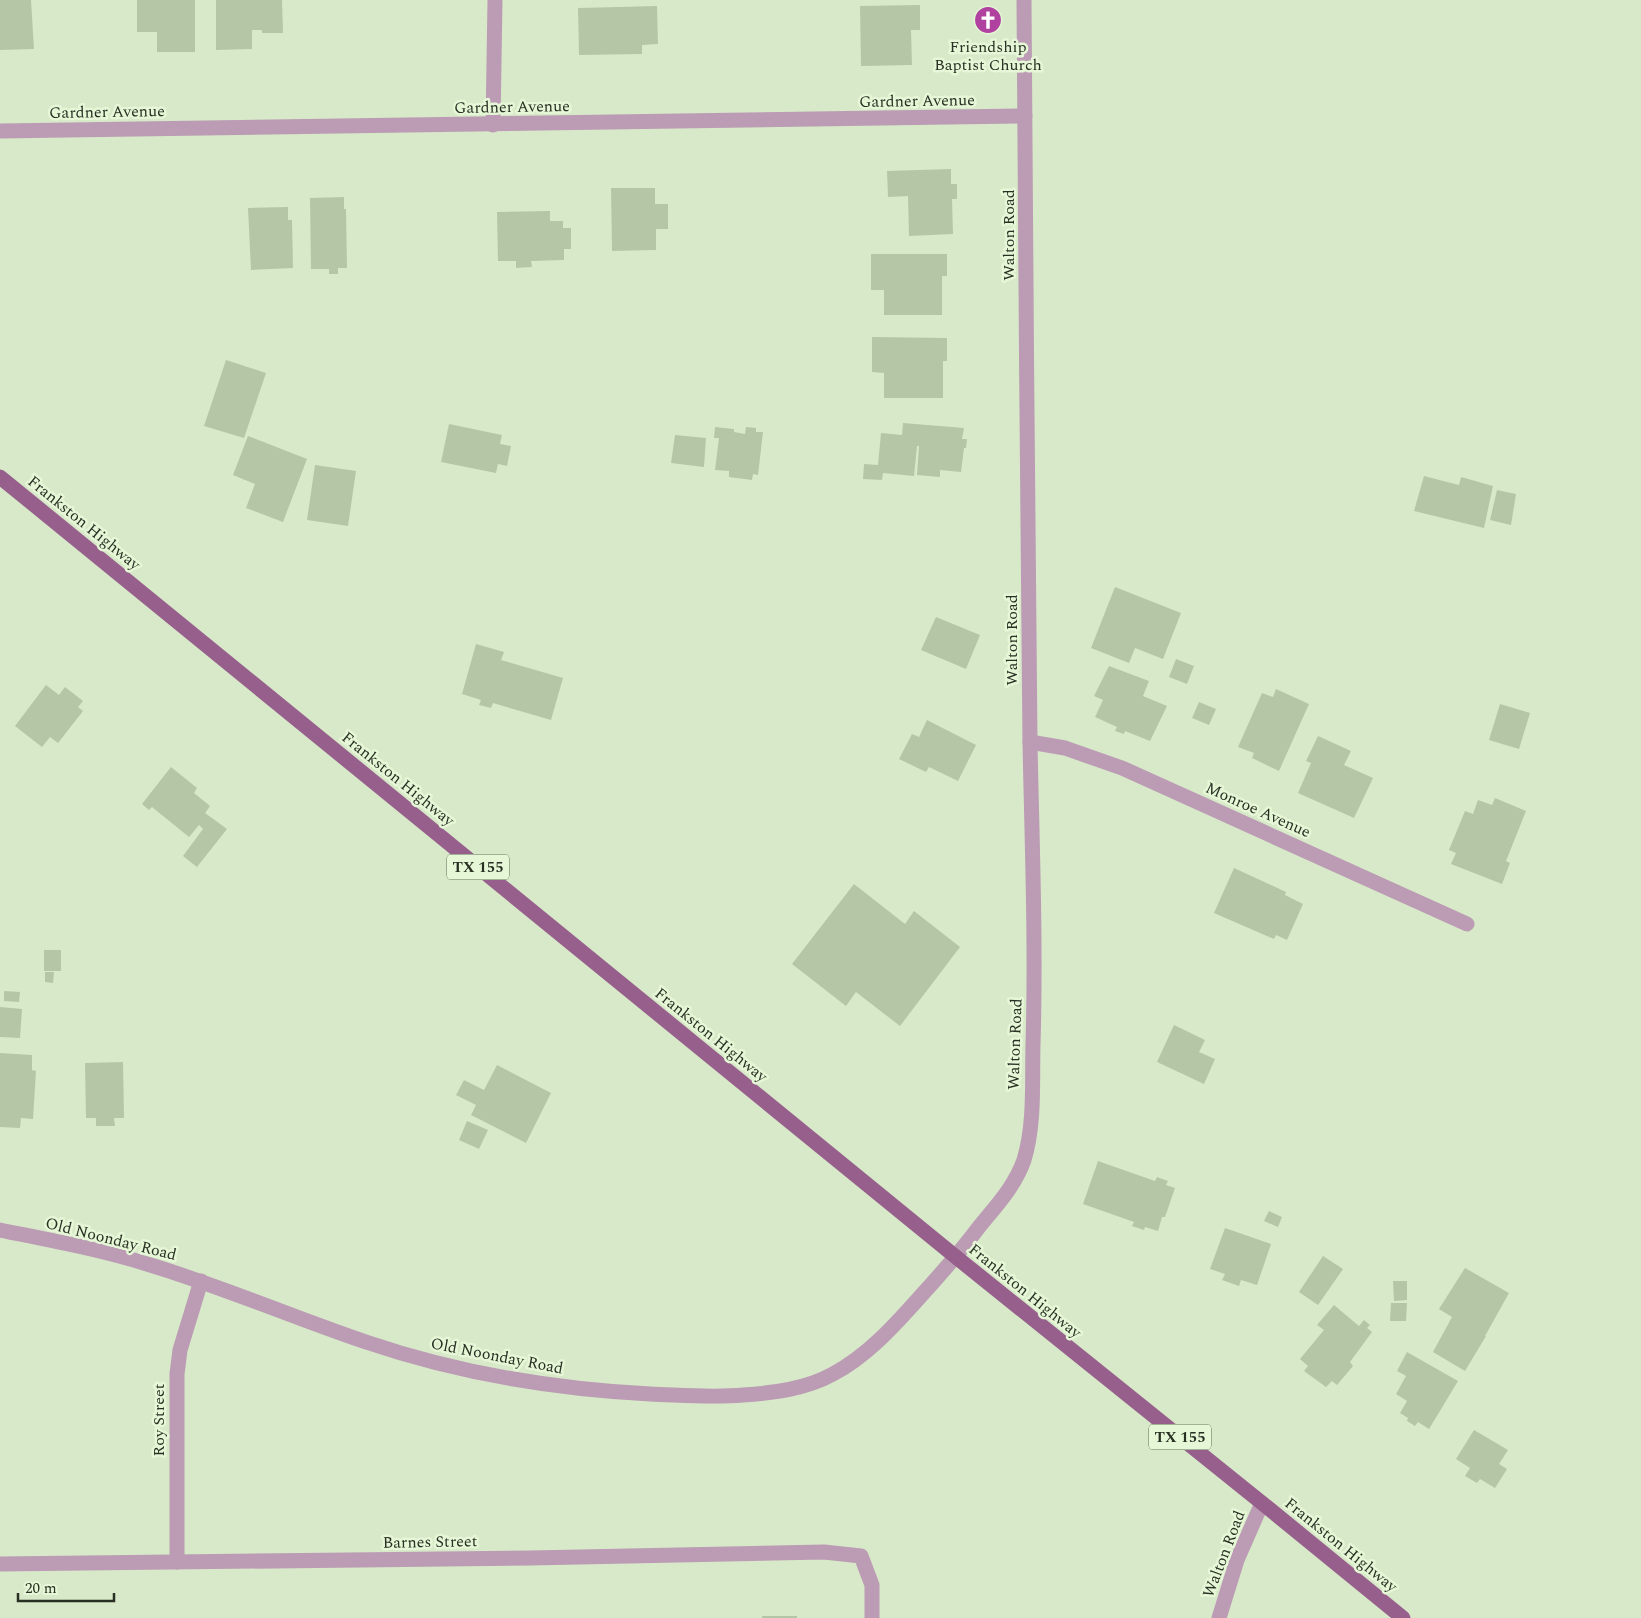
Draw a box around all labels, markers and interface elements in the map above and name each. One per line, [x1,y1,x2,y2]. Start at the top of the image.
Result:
church icon: Friendship Baptist Church [973,5,1003,35]
place label: Friendship Baptist Church [934,35,1042,77]
street label: Gardner Avenue [859,88,975,114]
street label: Gardner Avenue [454,94,570,120]
street label: Gardner Avenue [49,99,165,125]
street label: Walton Road [997,189,1021,281]
street label: Frankston Highway [22,470,147,577]
street label: Walton Road [1000,594,1024,686]
street label: Frankston Highway [336,726,461,833]
street label: Monroe Avenue [1202,776,1314,844]
road number: TX 155 [447,854,509,880]
street label: Frankston Highway [649,982,774,1089]
street label: Walton Road [1001,998,1029,1090]
street label: Old Noonday Road [43,1211,179,1267]
street label: Frankston Highway [963,1238,1088,1345]
street label: Old Noonday Road [429,1331,565,1381]
street label: Roy Street [147,1383,171,1456]
road number: TX 155 [1149,1424,1211,1450]
street label: Frankston Highway [1279,1492,1404,1599]
street label: Walton Road [1196,1507,1252,1601]
street label: Barnes Street [382,1529,478,1555]
scale bar [18,1570,114,1602]
text: 20 m [25,1577,57,1600]

